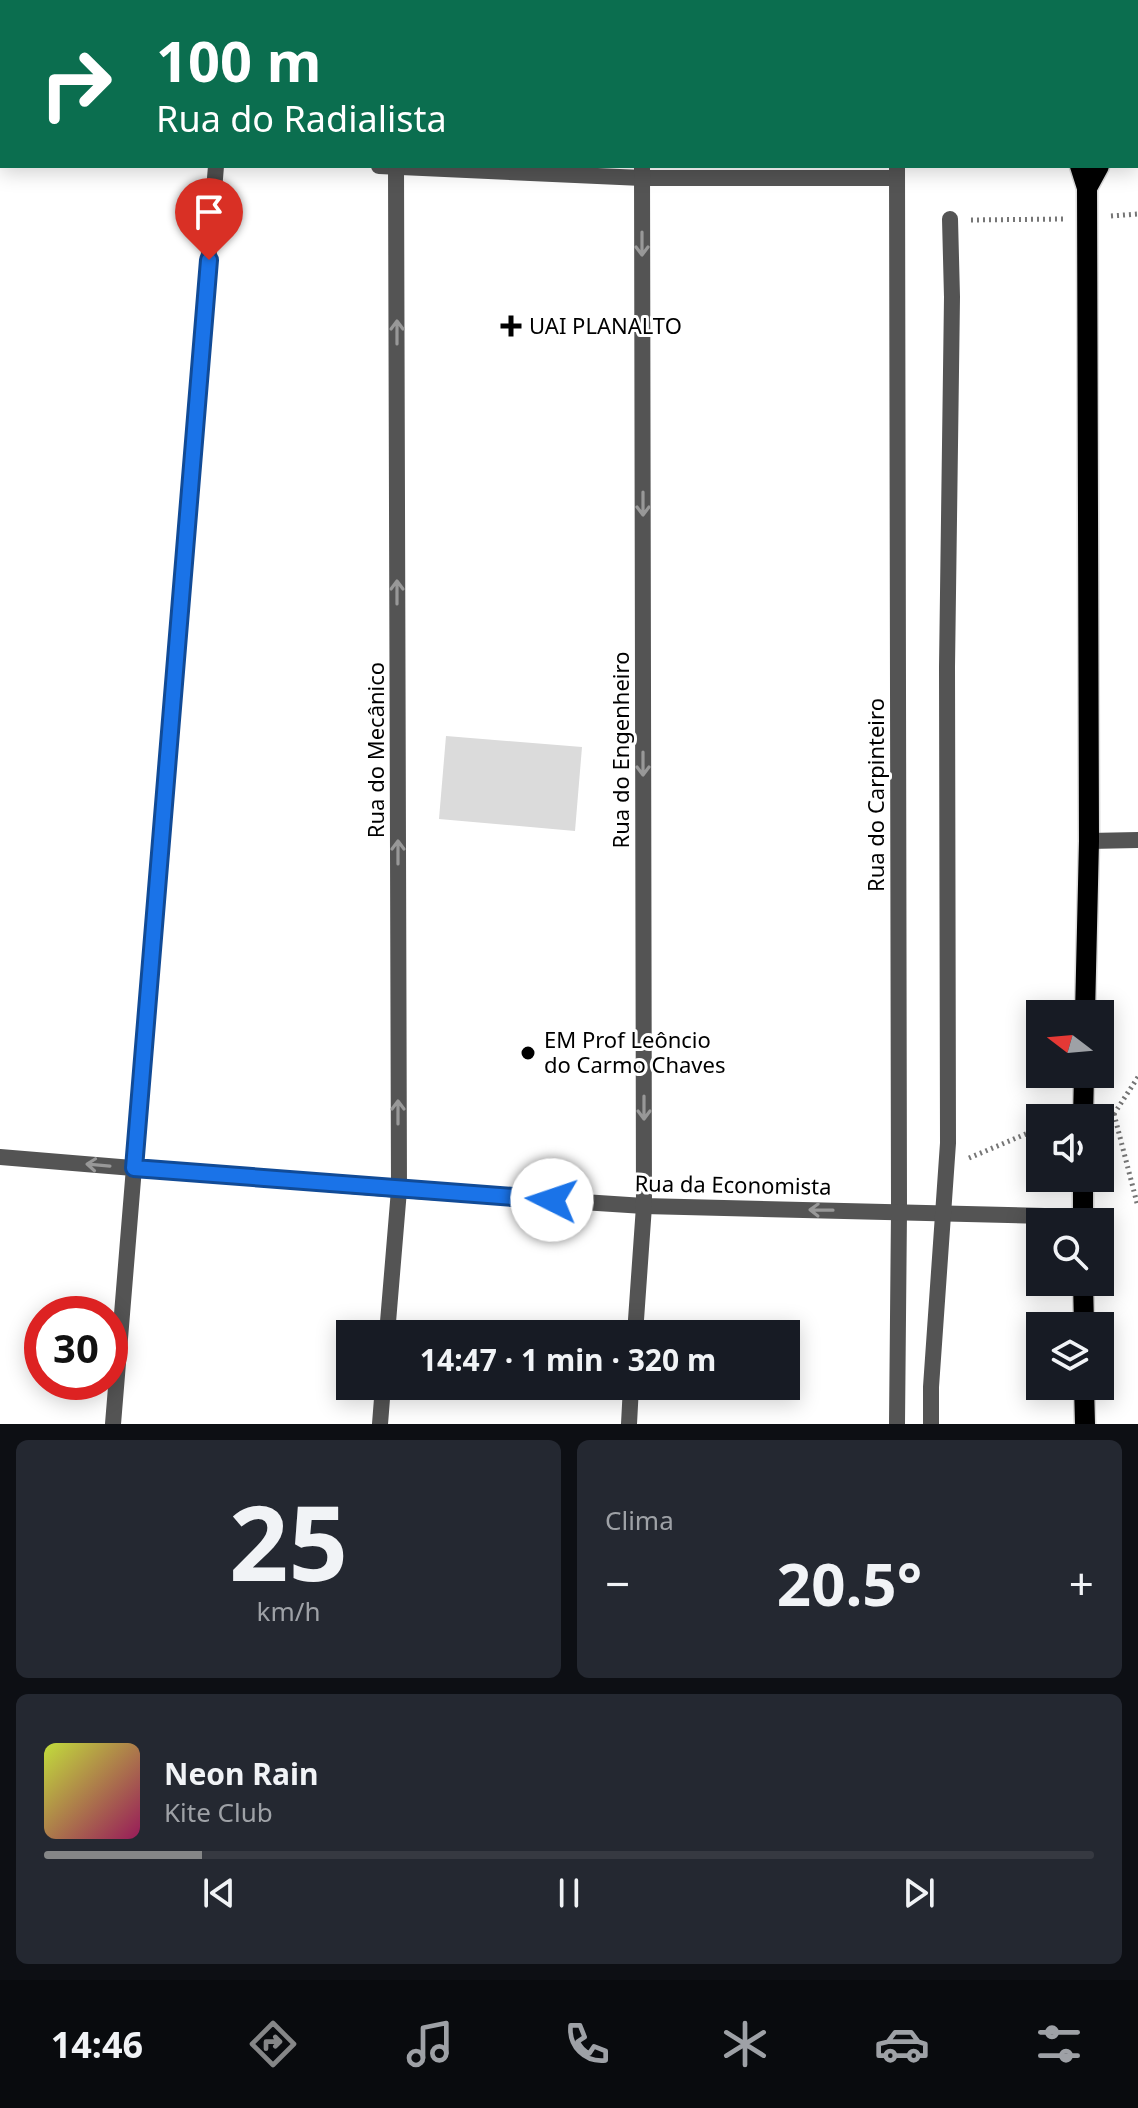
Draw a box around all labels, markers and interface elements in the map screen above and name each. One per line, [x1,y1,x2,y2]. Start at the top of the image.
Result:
text: 100 m [156,22,321,98]
icon: right [24,32,128,136]
text: Rua do Radialista [156,94,447,143]
pin [175,178,243,260]
icon: arrive [187,190,231,234]
one-way arrow [634,230,650,257]
place label: UAI PLANALTO [529,310,682,340]
marker: UAI PLANALTO [500,315,522,337]
one-way arrow [389,319,405,346]
one-way arrow [635,490,651,517]
one-way arrow [389,579,405,606]
street label: Rua do Engenheiro [605,652,635,848]
street label: Rua do Mecânico [360,662,390,838]
street label: Rua do Carpinteiro [860,698,890,892]
one-way arrow [635,750,651,777]
one-way arrow [390,839,406,866]
north arrow [1026,1000,1114,1088]
map controls [1026,1000,1114,1400]
place label: EM Prof Leôncio do Carmo Chaves [544,1024,725,1079]
marker: EM Prof Leôncio do Carmo Chaves [519,1044,537,1062]
one-way arrow [636,1094,652,1121]
one-way arrow [390,1099,406,1126]
button: sound [1026,1104,1114,1192]
one-way arrow [85,1157,111,1172]
position arrow [510,1158,594,1242]
street label: Rua da Economista [634,1167,832,1201]
one-way arrow [808,1202,835,1217]
button: search [1026,1208,1114,1296]
speed limit sign: 30 [24,1296,128,1400]
button: layers [1026,1312,1114,1400]
text: 14:47 · 1 min · 320 m [420,1339,716,1380]
text: 25 [229,1470,348,1611]
text: Clima [605,1502,674,1538]
text: 20.5° [777,1542,922,1624]
text: − [605,1553,630,1613]
text: + [1069,1553,1094,1613]
text: km/h [257,1593,320,1629]
text: Neon Rain [164,1753,318,1794]
text: Kite Club [164,1794,273,1830]
icon: previous [197,1871,241,1915]
icon: pause [547,1871,591,1915]
icon: next [897,1871,941,1915]
icon: directions [245,2016,301,2072]
icon: music [402,2016,458,2072]
icon: phone [559,2016,615,2072]
icon: climate [717,2016,773,2072]
icon: car [874,2016,930,2072]
icon: filters [1031,2016,1087,2072]
text: 14:46 [51,2020,143,2069]

